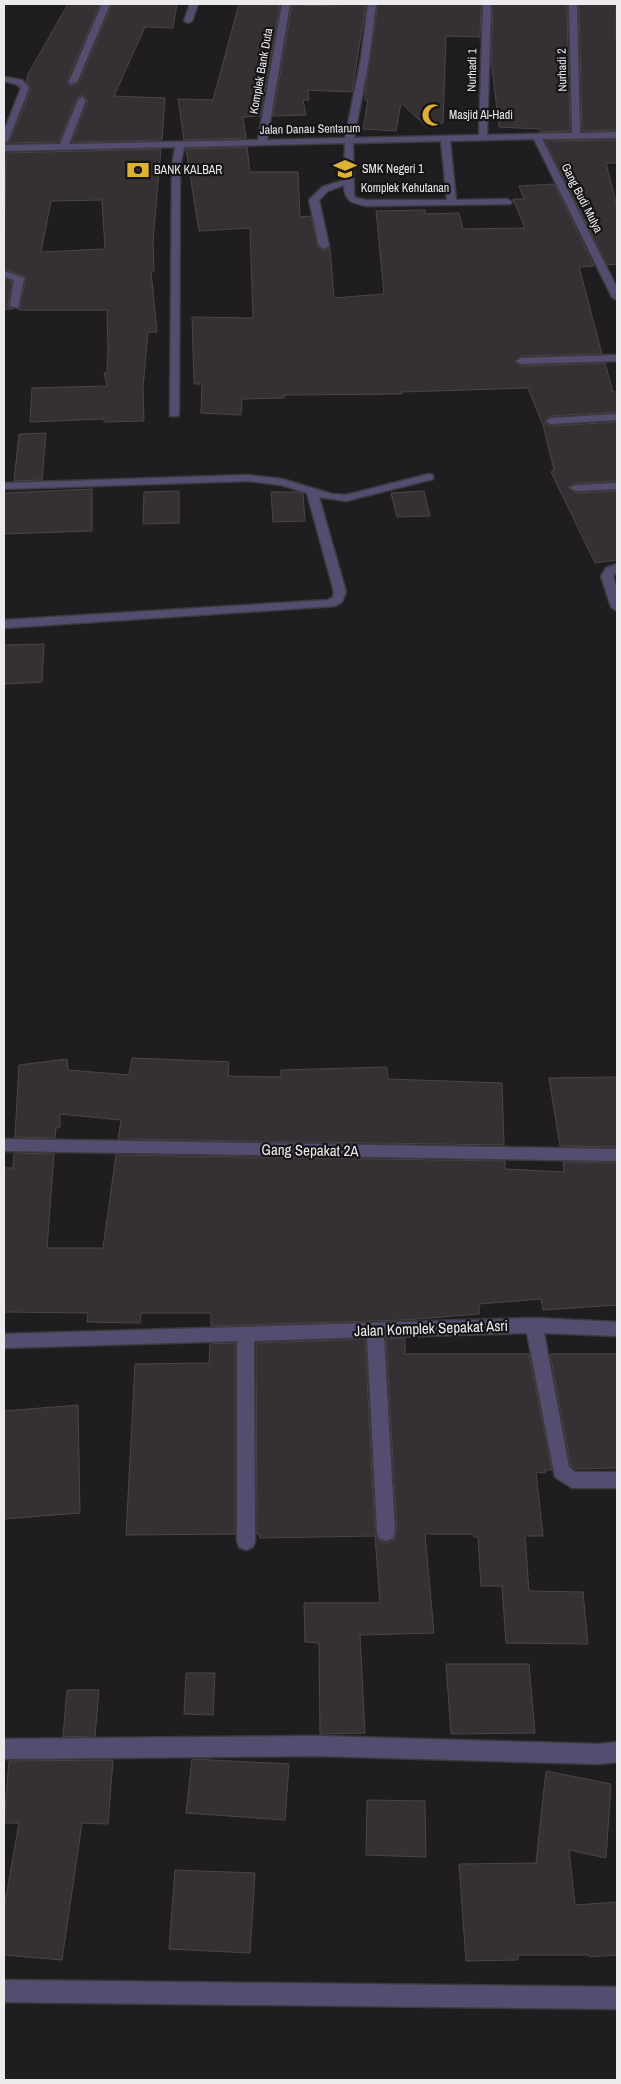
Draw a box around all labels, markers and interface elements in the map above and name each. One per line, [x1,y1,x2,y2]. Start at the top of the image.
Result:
street label: Komplek Bank Duta [246,26,277,115]
street label: Nurhadi 1 [464,48,480,92]
street label: Nurhadi 2 [554,48,570,92]
mosque icon: Masjid Al-Hadi [420,102,446,128]
place label: Masjid Al-Hadi [449,107,513,123]
street label: Jalan Danau Sentarum [260,120,360,138]
school or university icon: SMK Negeri 1 [332,156,358,182]
bank icon: BANK KALBAR [125,157,151,183]
street label: Gang Budi Mulya [558,160,607,236]
place label: SMK Negeri 1 [362,161,424,177]
place label: BANK KALBAR [154,162,222,178]
street label: Komplek Kehutanan [361,180,449,196]
street label: Gang Sepakat 2A [261,1139,360,1161]
street label: Jalan Komplek Sepakat Asri [354,1315,508,1341]

